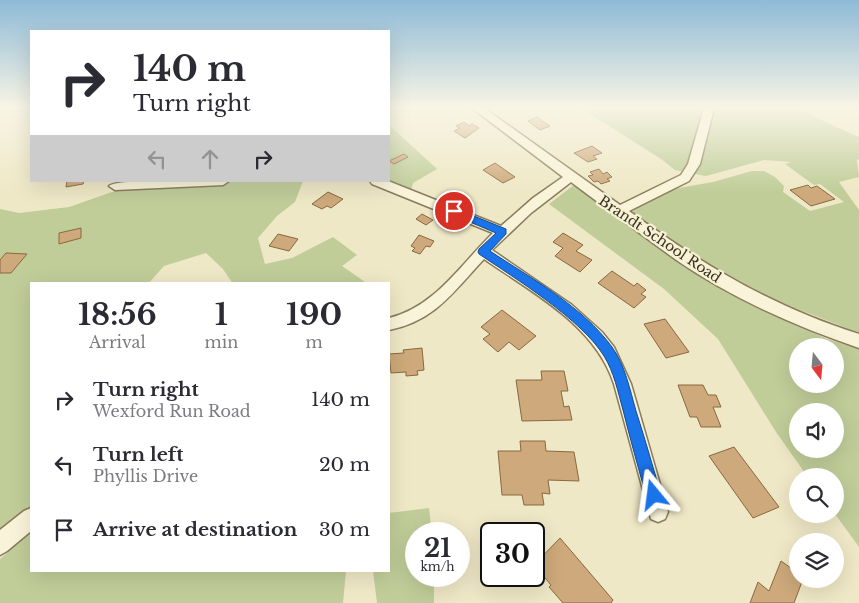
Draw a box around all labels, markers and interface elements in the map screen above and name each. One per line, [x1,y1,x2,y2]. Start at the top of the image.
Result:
text: 140 m [133,47,246,90]
icon: right [50,50,115,115]
text: Turn right [133,90,251,117]
icon: left [143,145,171,173]
icon: ahead [196,145,224,173]
icon: right [249,145,277,173]
pin [433,190,475,232]
street label: Brandt School Road [595,191,725,287]
icon: arrive [440,197,468,225]
text: 18:56 [78,296,157,333]
text: 1 [215,296,228,333]
text: 190 [286,296,342,333]
text: Arrival [89,332,146,352]
text: min [205,332,238,352]
text: m [306,332,323,352]
north arrow [789,338,844,392]
map controls [789,338,844,588]
text: Turn right [93,378,199,401]
icon: right [50,386,78,414]
text: 140 m [311,388,370,411]
text: Wexford Run Road [93,401,251,421]
button: sound [789,403,844,458]
text: Turn left [93,443,184,466]
icon: left [50,451,78,479]
text: 20 m [319,453,370,476]
text: Phyllis Drive [93,466,198,486]
position arrow [627,468,679,520]
button: search [789,468,844,523]
icon: arrive [50,516,78,544]
text: Arrive at destination [93,518,297,541]
text: 30 m [319,518,370,541]
speed limit sign: 30 [480,522,545,587]
text: 21 [424,533,451,564]
button: layers [789,533,844,588]
text: km/h [420,559,455,574]

